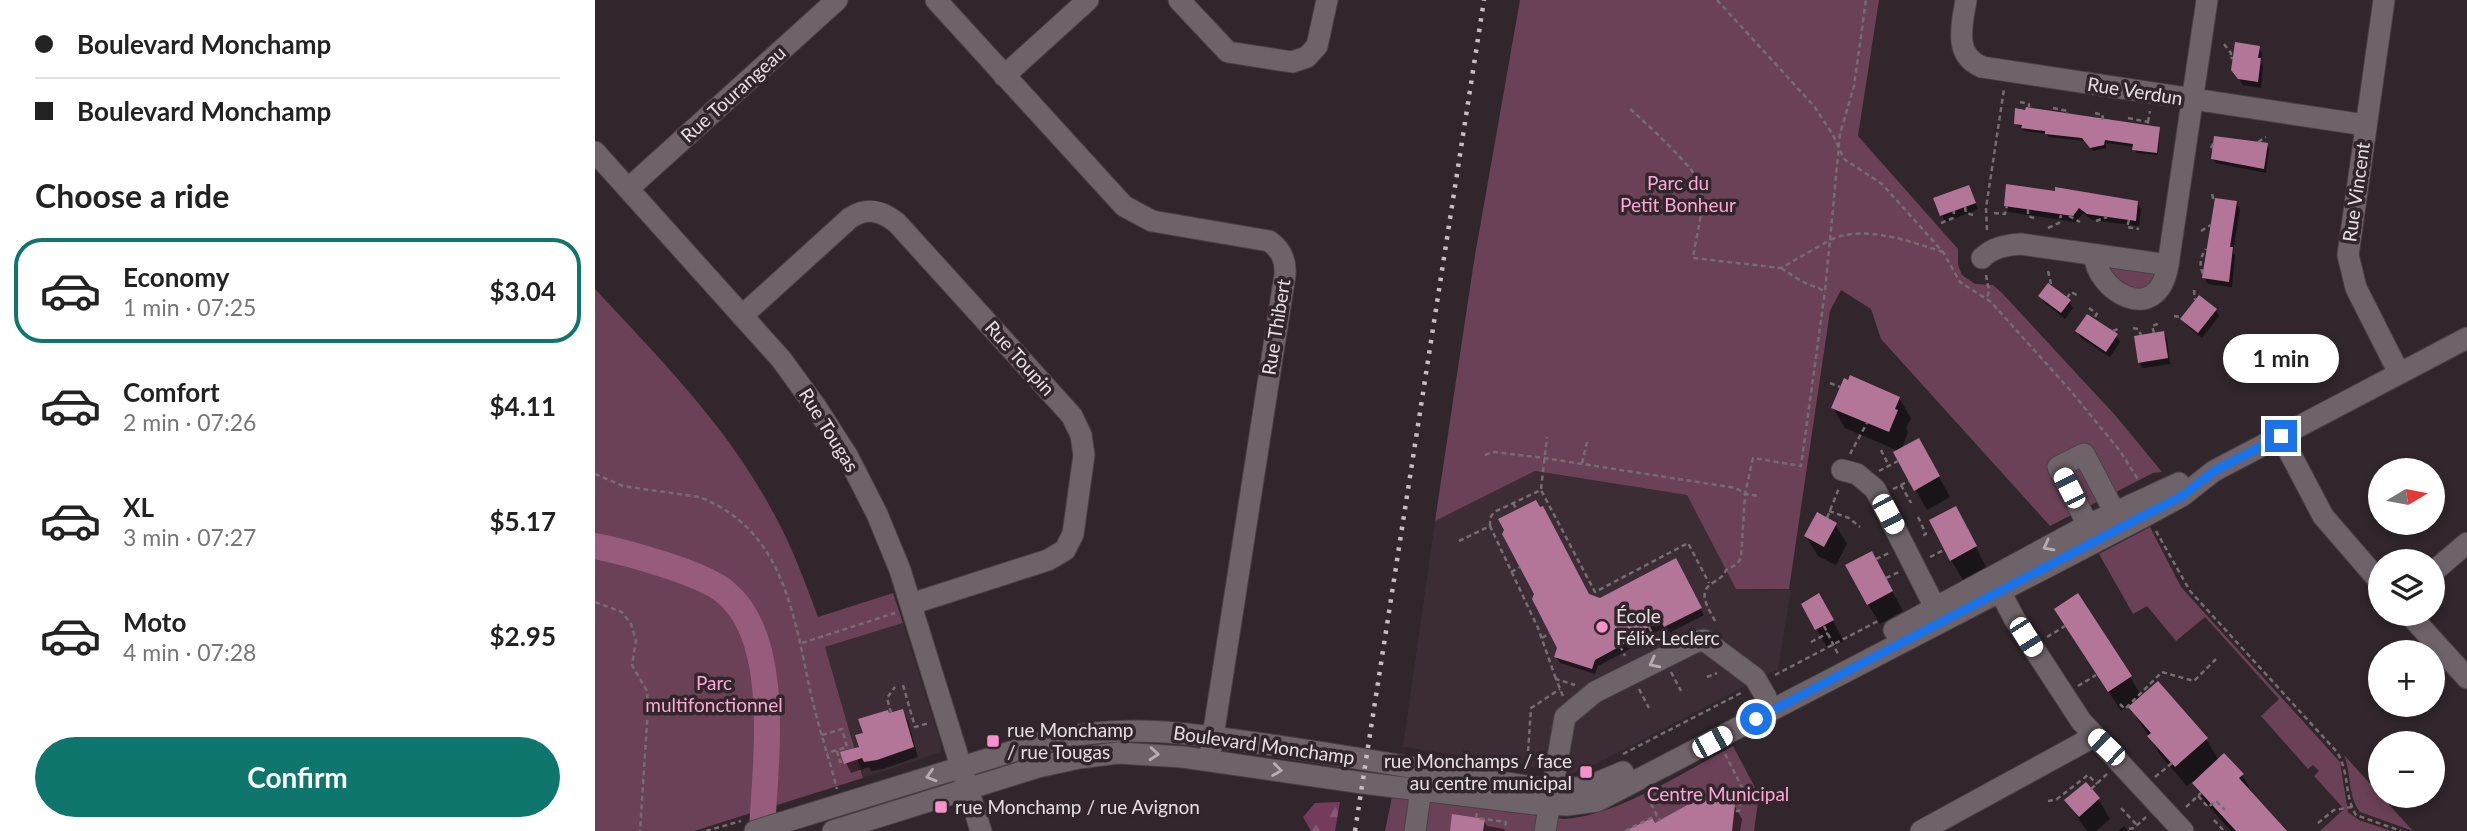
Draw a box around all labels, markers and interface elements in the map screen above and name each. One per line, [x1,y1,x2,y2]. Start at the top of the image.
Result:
text: Boulevard Monchamp [77,28,331,60]
street label: Rue Tourangeau [675,40,790,147]
street label: Rue Verdun [2086,72,2184,109]
text: Boulevard Monchamp [77,95,331,127]
street label: Rue Vincent [2337,140,2374,243]
park label: Parc du Petit Bonheur [1620,171,1736,216]
text: Choose a ride [35,176,229,215]
icon: car [39,259,102,322]
text: Economy [123,261,229,293]
text: $3.04 [490,275,556,307]
street label: Rue Thibert [1257,277,1294,377]
text: 1 min · 07:25 [123,293,256,321]
street label: Rue Toupin [981,316,1060,400]
callout: 1 min [2223,334,2339,384]
text: 1 min [2252,344,2310,372]
icon: car [39,374,102,437]
text: Comfort [123,376,220,408]
street label: Rue Tougas [795,384,864,476]
text: $4.11 [490,390,556,422]
text: 2 min · 07:26 [123,408,256,436]
route end [2265,420,2297,452]
north arrow [2368,458,2445,536]
map controls [2368,458,2445,808]
car [2051,465,2088,511]
icon: car [39,489,102,552]
text: XL [123,491,154,523]
car [1869,491,1908,537]
text: $5.17 [490,505,556,537]
text: 3 min · 07:27 [123,523,256,551]
one-way arrow [2043,538,2056,551]
button: layers [2368,549,2445,626]
icon: car [39,604,102,667]
place label: École Félix-Leclerc [1616,604,1720,649]
text: Moto [123,606,186,638]
car [2006,614,2047,660]
marker: École Félix-Leclerc [1594,619,1610,635]
text: $2.95 [490,620,556,652]
text: 4 min · 07:28 [123,638,256,666]
button: + [2368,640,2445,717]
one-way arrow [1649,654,1661,668]
park label: Parc multifonctionnel [645,671,783,716]
route start [1740,703,1772,735]
place label: rue Monchamp / rue Tougas [1007,718,1134,763]
street label: Boulevard Monchamp [1172,720,1356,769]
car [1689,723,1736,761]
car [2084,725,2129,769]
button: − [2368,731,2445,808]
marker: rue Monchamp / rue Tougas [985,733,1001,749]
button: Confirm [35,737,560,817]
one-way arrow [1149,746,1160,761]
place label: rue Monchamps / face au centre municipal [1384,749,1572,794]
one-way arrow [1271,762,1283,777]
marker: rue Monchamps / face au centre municipal [1578,764,1594,780]
one-way arrow [925,768,937,782]
park label: Centre Municipal [1647,782,1789,805]
place label: rue Monchamp / rue Avignon [955,795,1200,818]
marker: rue Monchamp / rue Avignon [933,799,949,815]

